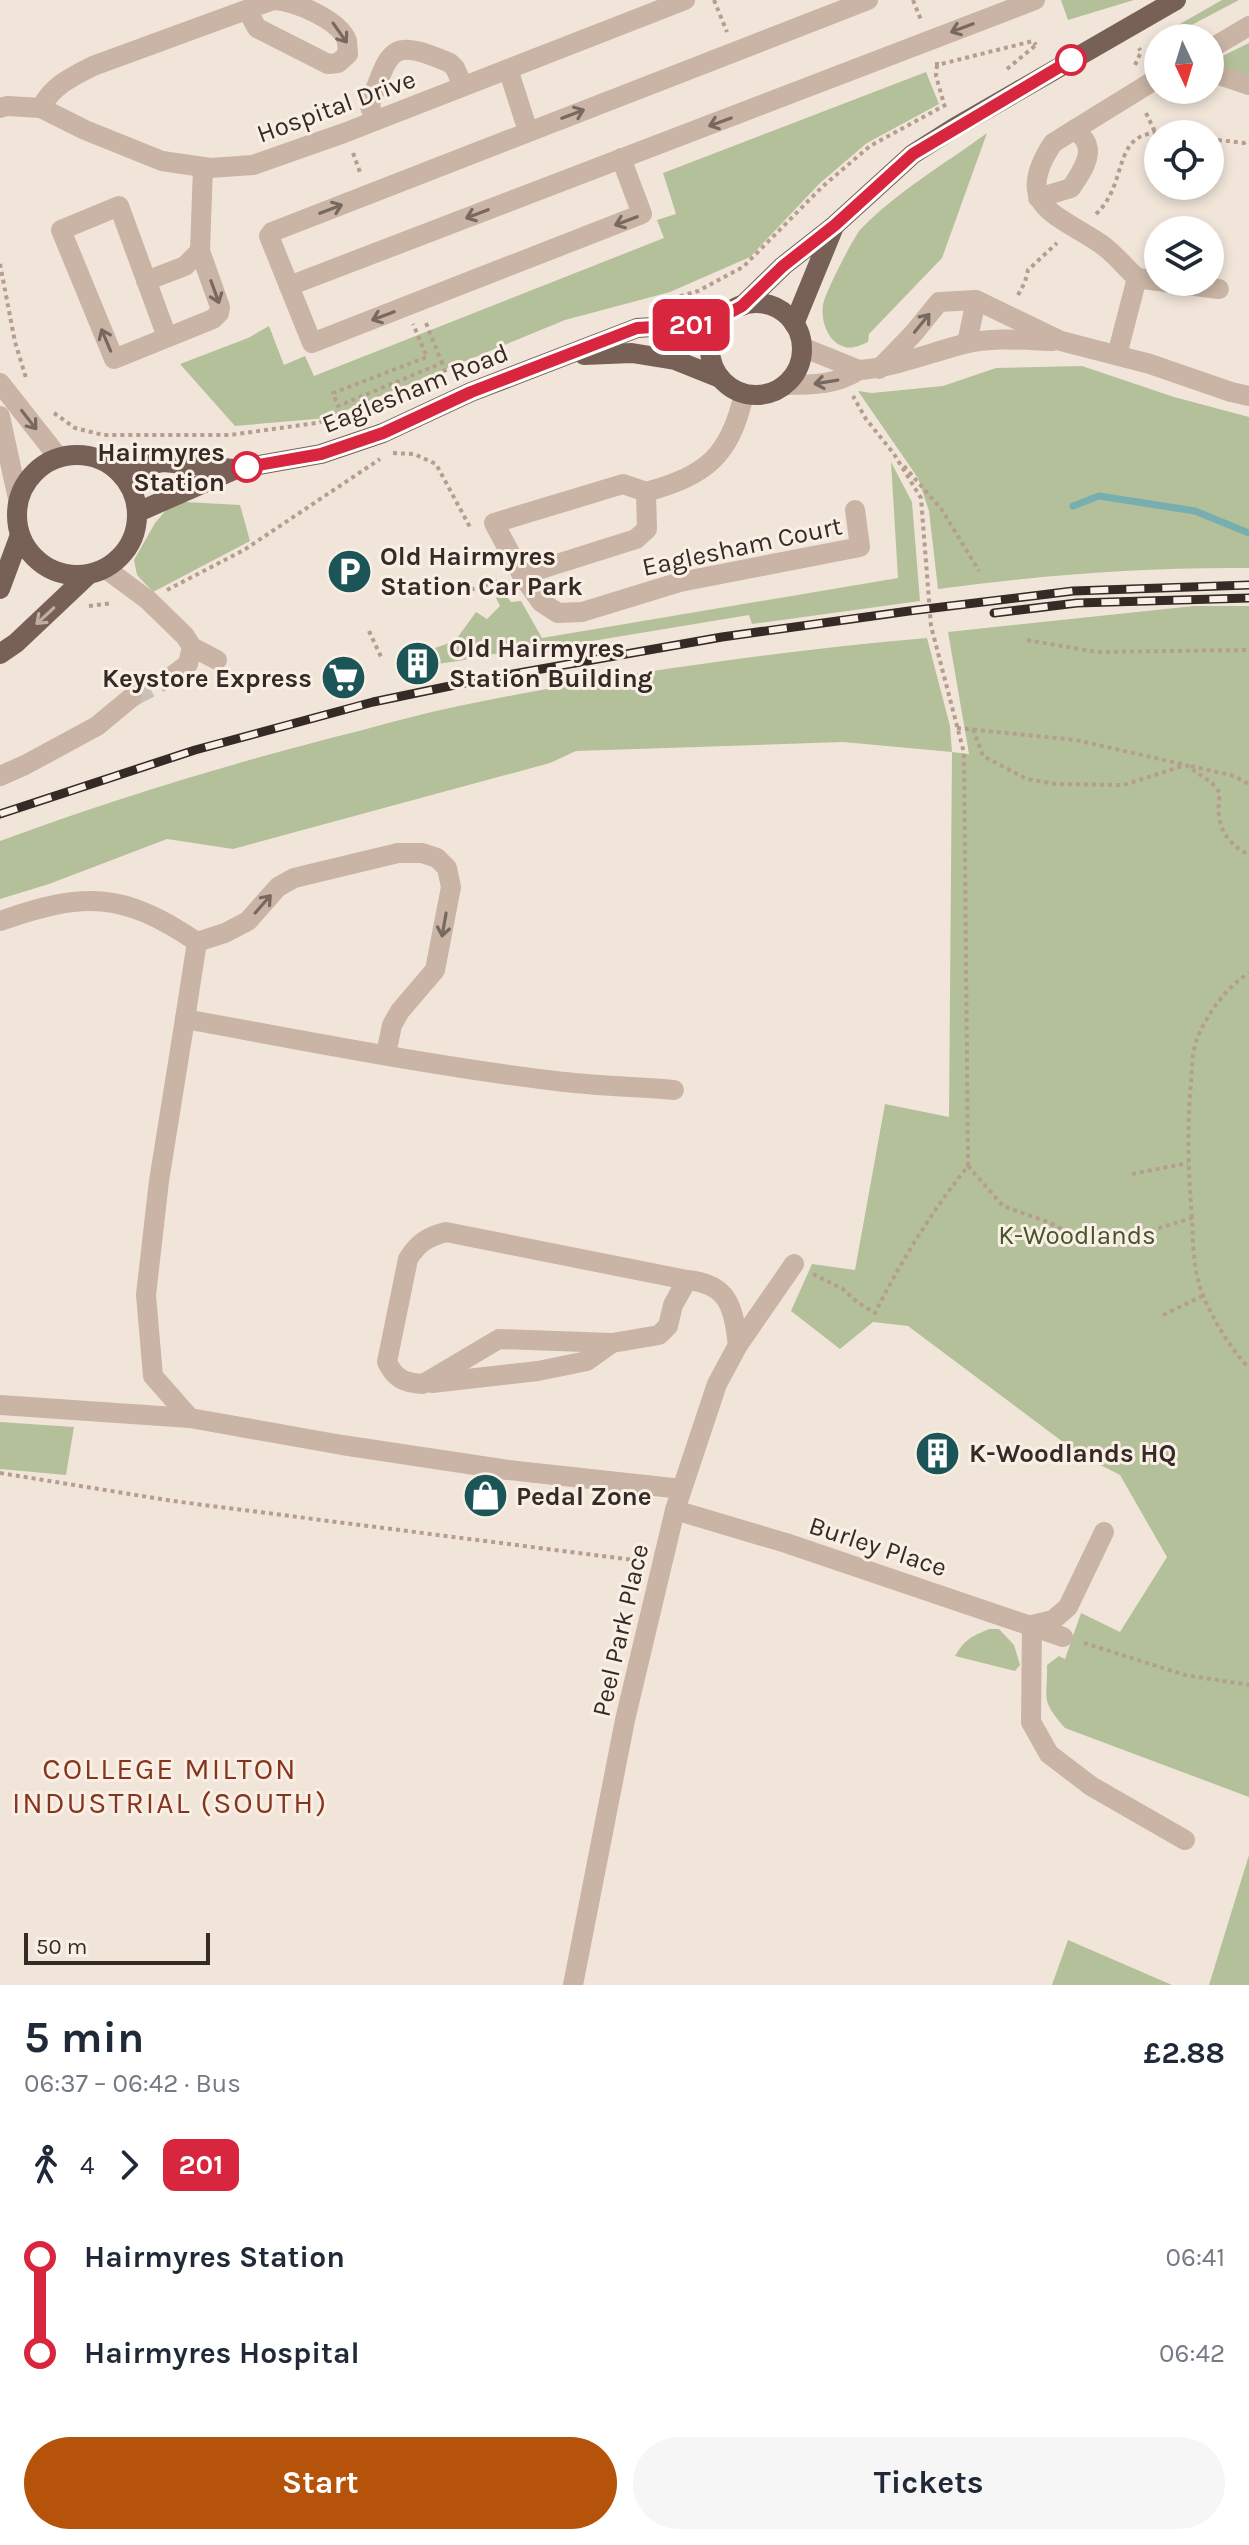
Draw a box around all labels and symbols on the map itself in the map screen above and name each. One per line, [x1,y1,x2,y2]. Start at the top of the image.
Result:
one-way arrow [331,22,348,43]
one-way arrow [950,22,975,36]
north arrow [1144,24,1224,104]
unlabelled marker [1056,45,1086,75]
street label: Hospital Drive [253,63,420,150]
one-way arrow [560,106,585,120]
one-way arrow [708,116,733,130]
one-way arrow [318,201,343,215]
one-way arrow [465,208,490,222]
one-way arrow [614,215,639,229]
one-way arrow [209,280,223,304]
line badge: 201 [645,299,737,351]
one-way arrow [372,310,396,324]
one-way arrow [913,312,931,333]
one-way arrow [98,328,113,353]
street label: Eaglesham Road [317,337,513,440]
one-way arrow [814,375,839,390]
one-way arrow [21,409,38,430]
place label: Hairmyres Station [97,437,225,498]
marker: Hairmyres Station [232,452,262,482]
street label: Eaglesham Court [639,510,845,583]
place label: Old Hairmyres Station Car Park [380,541,583,602]
parking icon: Old Hairmyres Station Car Park [325,547,373,595]
one-way arrow [35,606,55,625]
place label: Old Hairmyres Station Building [449,633,653,694]
building icon: Old Hairmyres Station Building [394,639,442,687]
supermarket icon: Keystore Express [319,654,367,702]
place label: Keystore Express [102,663,312,694]
one-way arrow [254,895,272,915]
one-way arrow [435,911,450,937]
park label: K-Woodlands [998,1220,1156,1251]
building icon: K-Woodlands HQ [914,1429,962,1477]
place label: K-Woodlands HQ [969,1438,1176,1469]
shop icon: Pedal Zone [461,1472,509,1520]
place label: Pedal Zone [516,1481,652,1512]
street label: Burley Place [805,1510,951,1583]
street label: Peel Park Place [586,1541,655,1719]
district label: COLLEGE MILTON INDUSTRIAL (SOUTH) [12,1751,328,1821]
scale bar [24,1929,210,1965]

